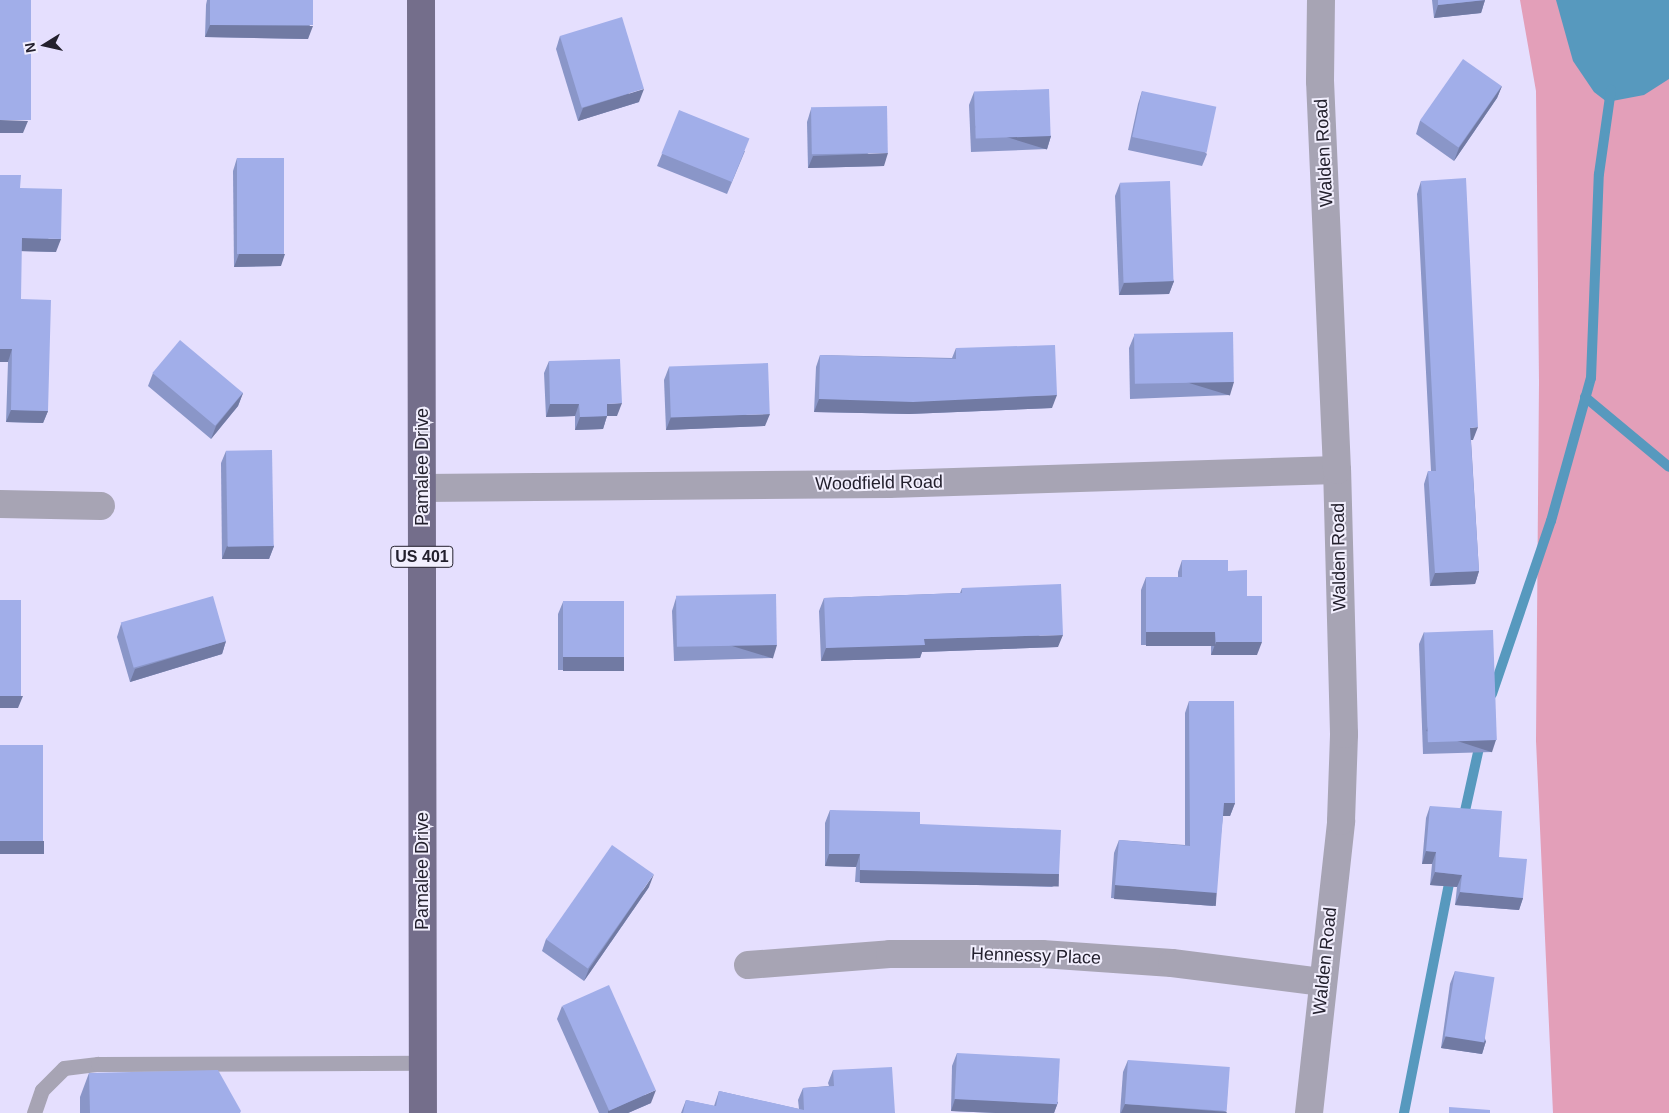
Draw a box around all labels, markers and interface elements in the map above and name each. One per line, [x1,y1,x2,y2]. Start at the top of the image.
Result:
north arrow [20,20,70,70]
text: N [21,41,39,54]
street label: Walden Road [1310,98,1338,208]
street label: Pamalee Drive [411,408,433,526]
street label: Woodfield Road [815,471,943,495]
street label: Walden Road [1327,503,1351,611]
road number: US 401 [390,544,454,570]
street label: Pamalee Drive [411,812,433,930]
street label: Walden Road [1309,906,1341,1016]
street label: Hennessy Place [971,943,1101,969]

